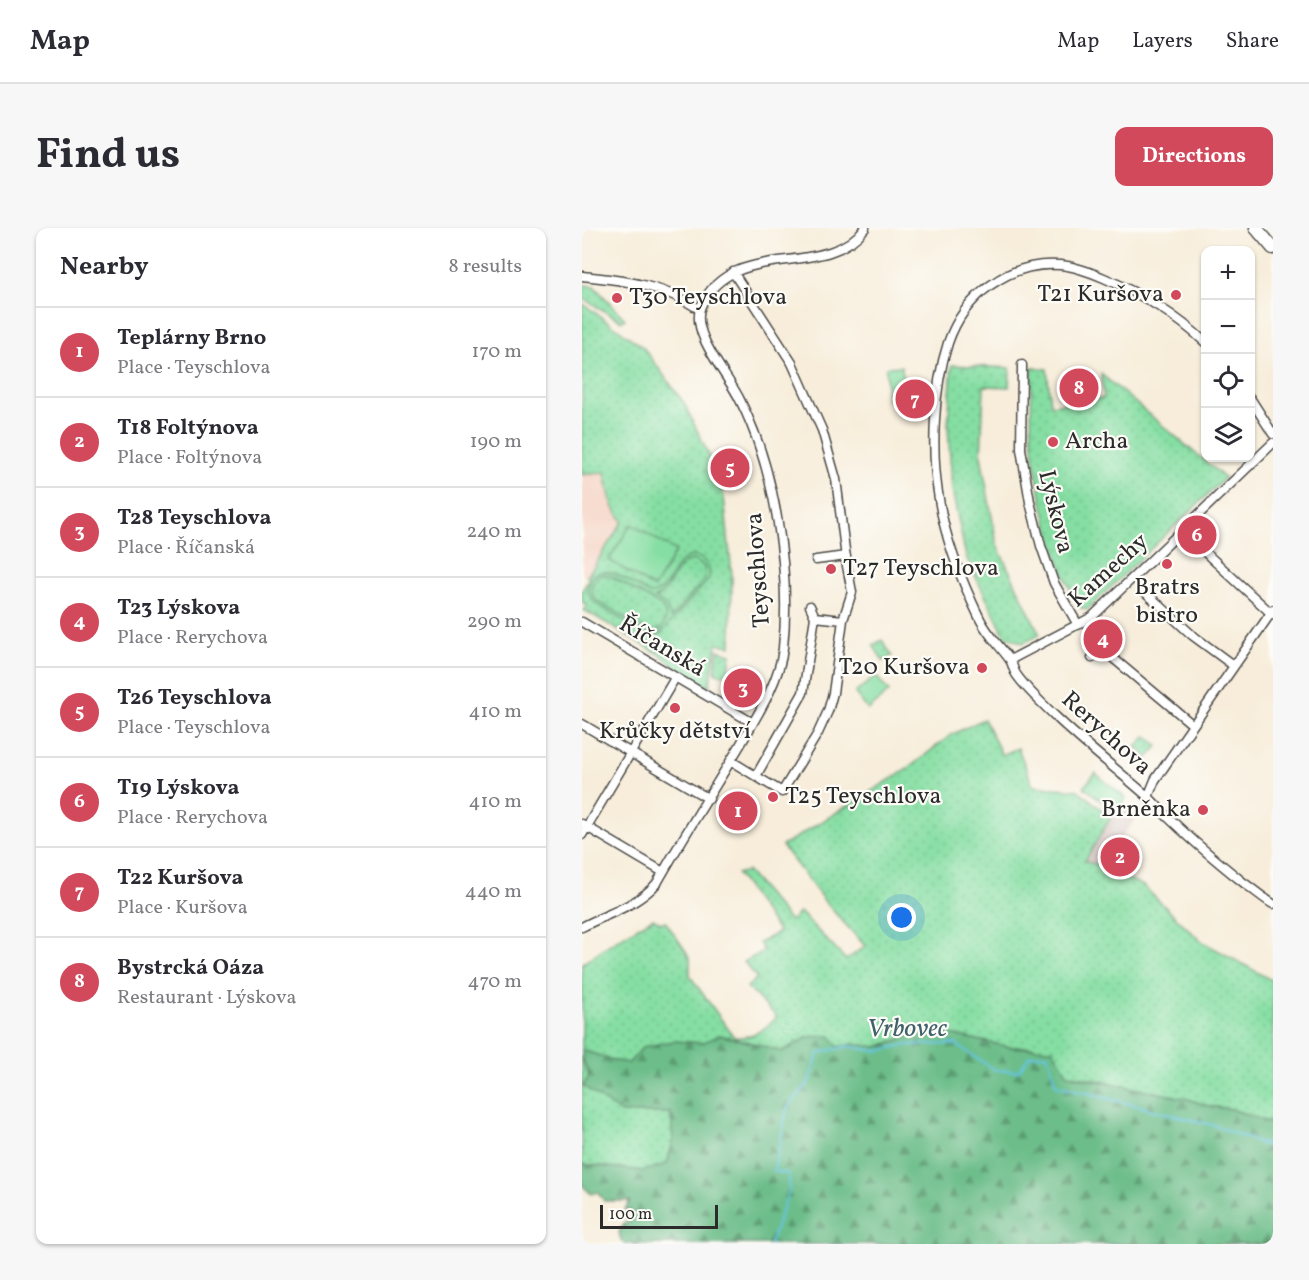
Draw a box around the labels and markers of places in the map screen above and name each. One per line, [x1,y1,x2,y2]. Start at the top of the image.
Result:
place label: T21 Kuršova [1037,278,1164,312]
place label: T30 Teyschlova [629,281,787,315]
marker: T21 Kuršova [1169,288,1183,302]
marker: T30 Teyschlova [610,291,624,305]
pin: 8 [1060,366,1098,410]
pin: 7 [896,376,934,422]
place label: Archa [1065,425,1128,459]
marker: Archa [1046,435,1060,449]
pin: 5 [710,446,750,490]
pin: 6 [1178,512,1216,558]
place label: T27 Teyschlova [843,552,999,586]
marker: Bratrs bistro [1160,557,1174,571]
marker: T27 Teyschlova [824,562,838,576]
place label: Bratrs bistro [1134,571,1200,633]
pin: 4 [1084,616,1122,662]
place label: T20 Kuršova [838,651,970,685]
marker: T20 Kuršova [975,661,989,675]
pin: 3 [724,666,762,710]
marker: Krůčky dětství [668,701,682,715]
place label: Krůčky dětství [599,715,751,749]
place label: T25 Teyschlova [785,780,941,814]
pin: 1 [718,788,758,834]
marker: T25 Teyschlova [766,790,780,804]
place label: Brněnka [1101,793,1191,827]
marker: Brněnka [1196,803,1210,817]
pin: 2 [1100,834,1140,880]

